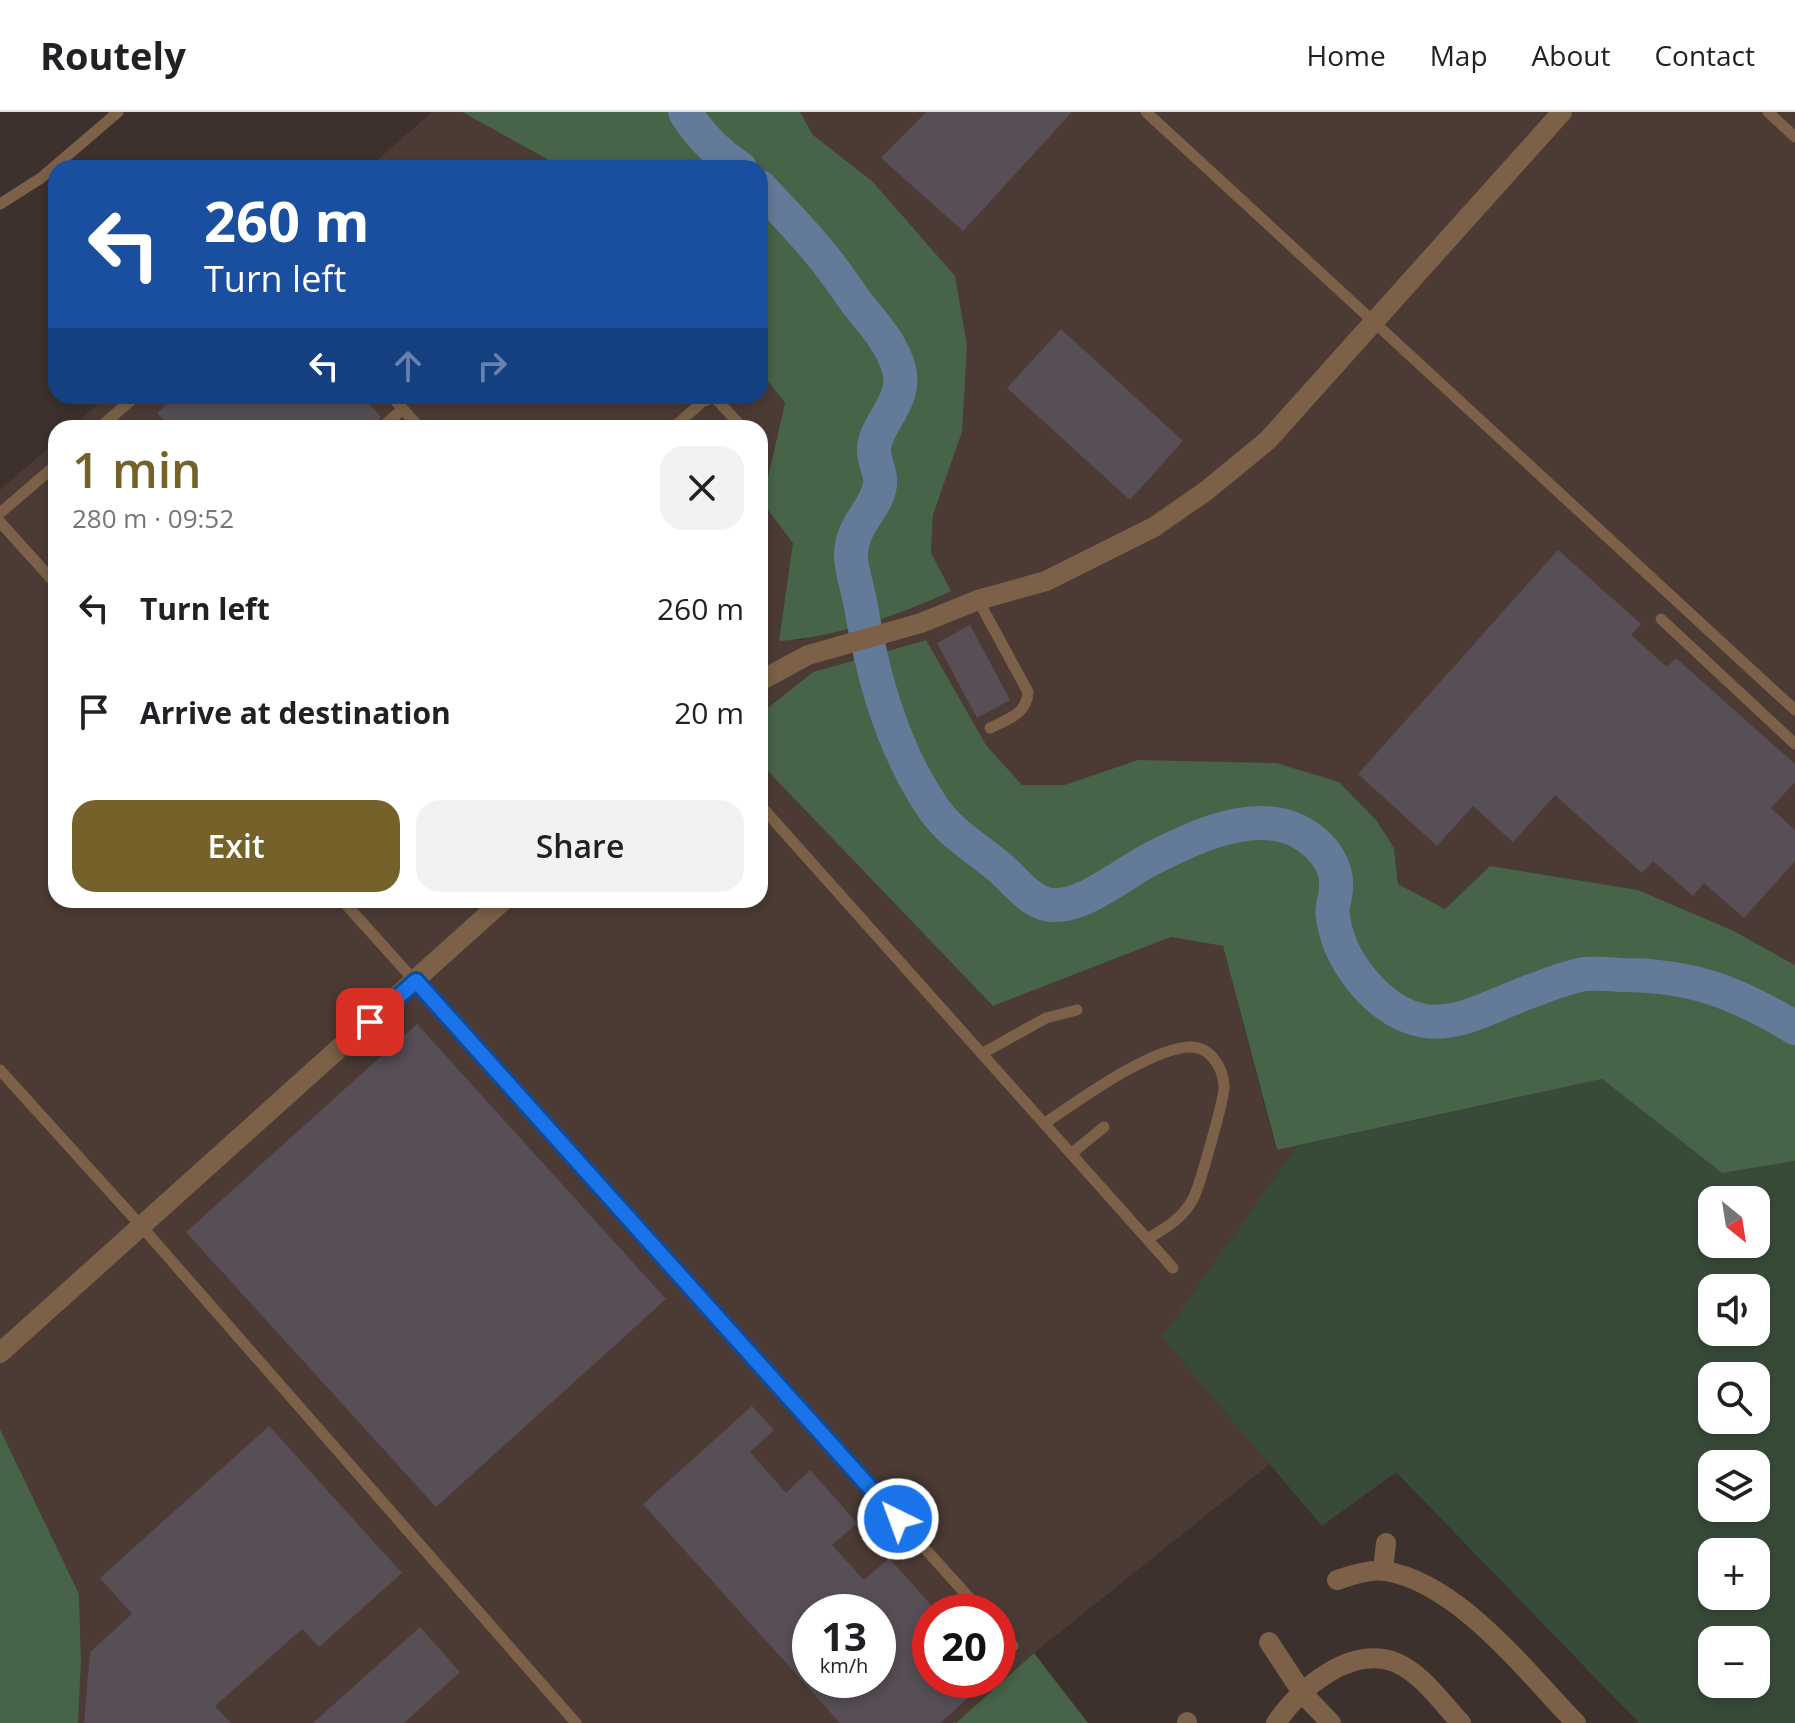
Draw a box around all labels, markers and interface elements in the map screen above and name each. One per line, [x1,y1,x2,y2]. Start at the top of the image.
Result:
text: Routely [40,29,186,81]
text: Home [1307,36,1386,74]
text: Map [1430,36,1488,74]
text: About [1532,36,1610,74]
text: Contact [1654,36,1755,74]
text: 260 m [204,182,370,258]
icon: left [72,192,176,296]
text: Turn left [204,254,346,303]
icon: left [302,344,346,388]
icon: ahead [386,344,430,388]
icon: right [470,344,514,388]
text: 1 min [72,437,202,502]
button: close [660,446,744,530]
text: 280 m · 09:52 [72,500,234,536]
icon: left [72,586,116,630]
text: Turn left [140,588,270,629]
text: 260 m [657,588,744,629]
icon: arrive [72,690,116,734]
text: Arrive at destination [140,692,451,733]
text: 20 m [674,692,744,733]
button: Exit [72,800,400,892]
button: Share [416,800,744,892]
pin [336,988,404,1056]
icon: arrive [348,1000,392,1044]
north arrow [1698,1186,1770,1258]
map controls [1698,1186,1770,1698]
button: sound [1698,1274,1770,1346]
button: search [1698,1362,1770,1434]
button: layers [1698,1450,1770,1522]
position arrow [856,1477,940,1561]
button: + [1698,1538,1770,1610]
speed limit sign: 20 [912,1594,1016,1698]
text: 13 [821,1608,867,1663]
button: − [1698,1626,1770,1698]
text: km/h [820,1652,868,1679]

